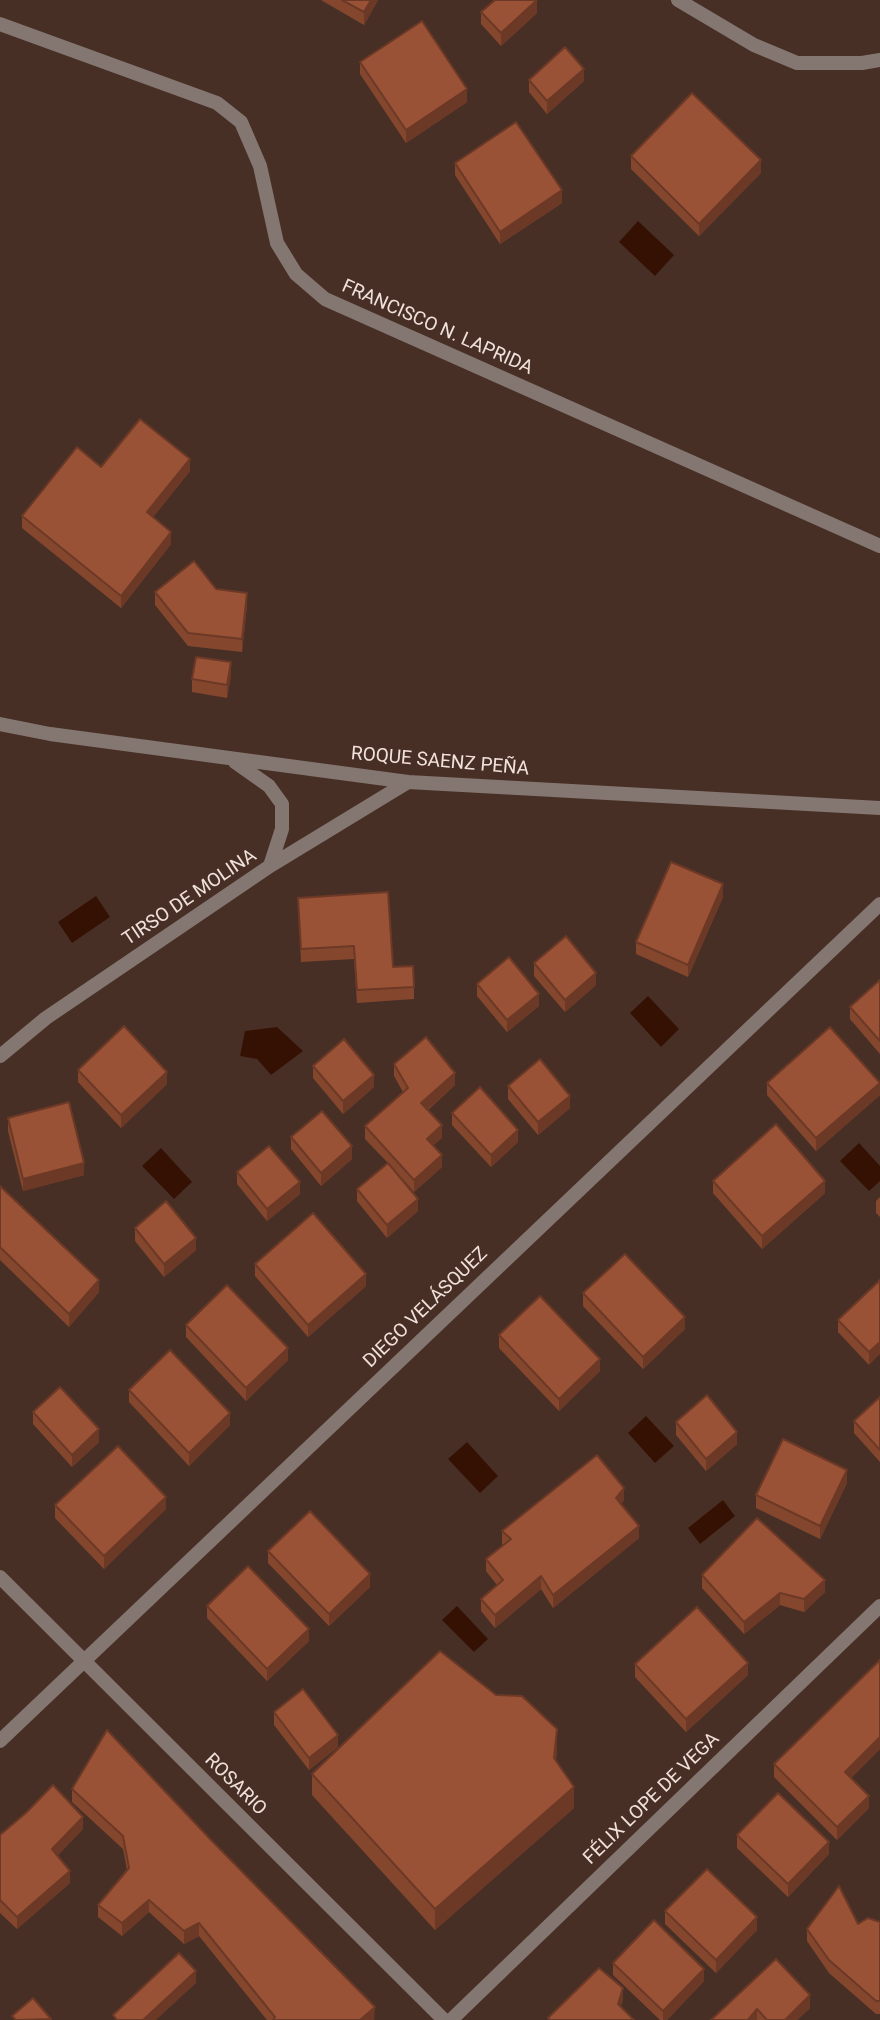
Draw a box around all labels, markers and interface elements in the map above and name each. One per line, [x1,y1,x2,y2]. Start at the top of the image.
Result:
street label: FRANCISCO N. LAPRIDA [338,276,536,380]
street label: ROQUE SAENZ PEÑA [350,743,530,781]
street label: TIRSO DE MOLINA [119,845,261,951]
street label: DIEGO VELÁSQUEZ [359,1243,493,1373]
street label: FÉLIX LOPE DE VEGA [579,1728,725,1870]
street label: ROSARIO [199,1749,271,1821]

